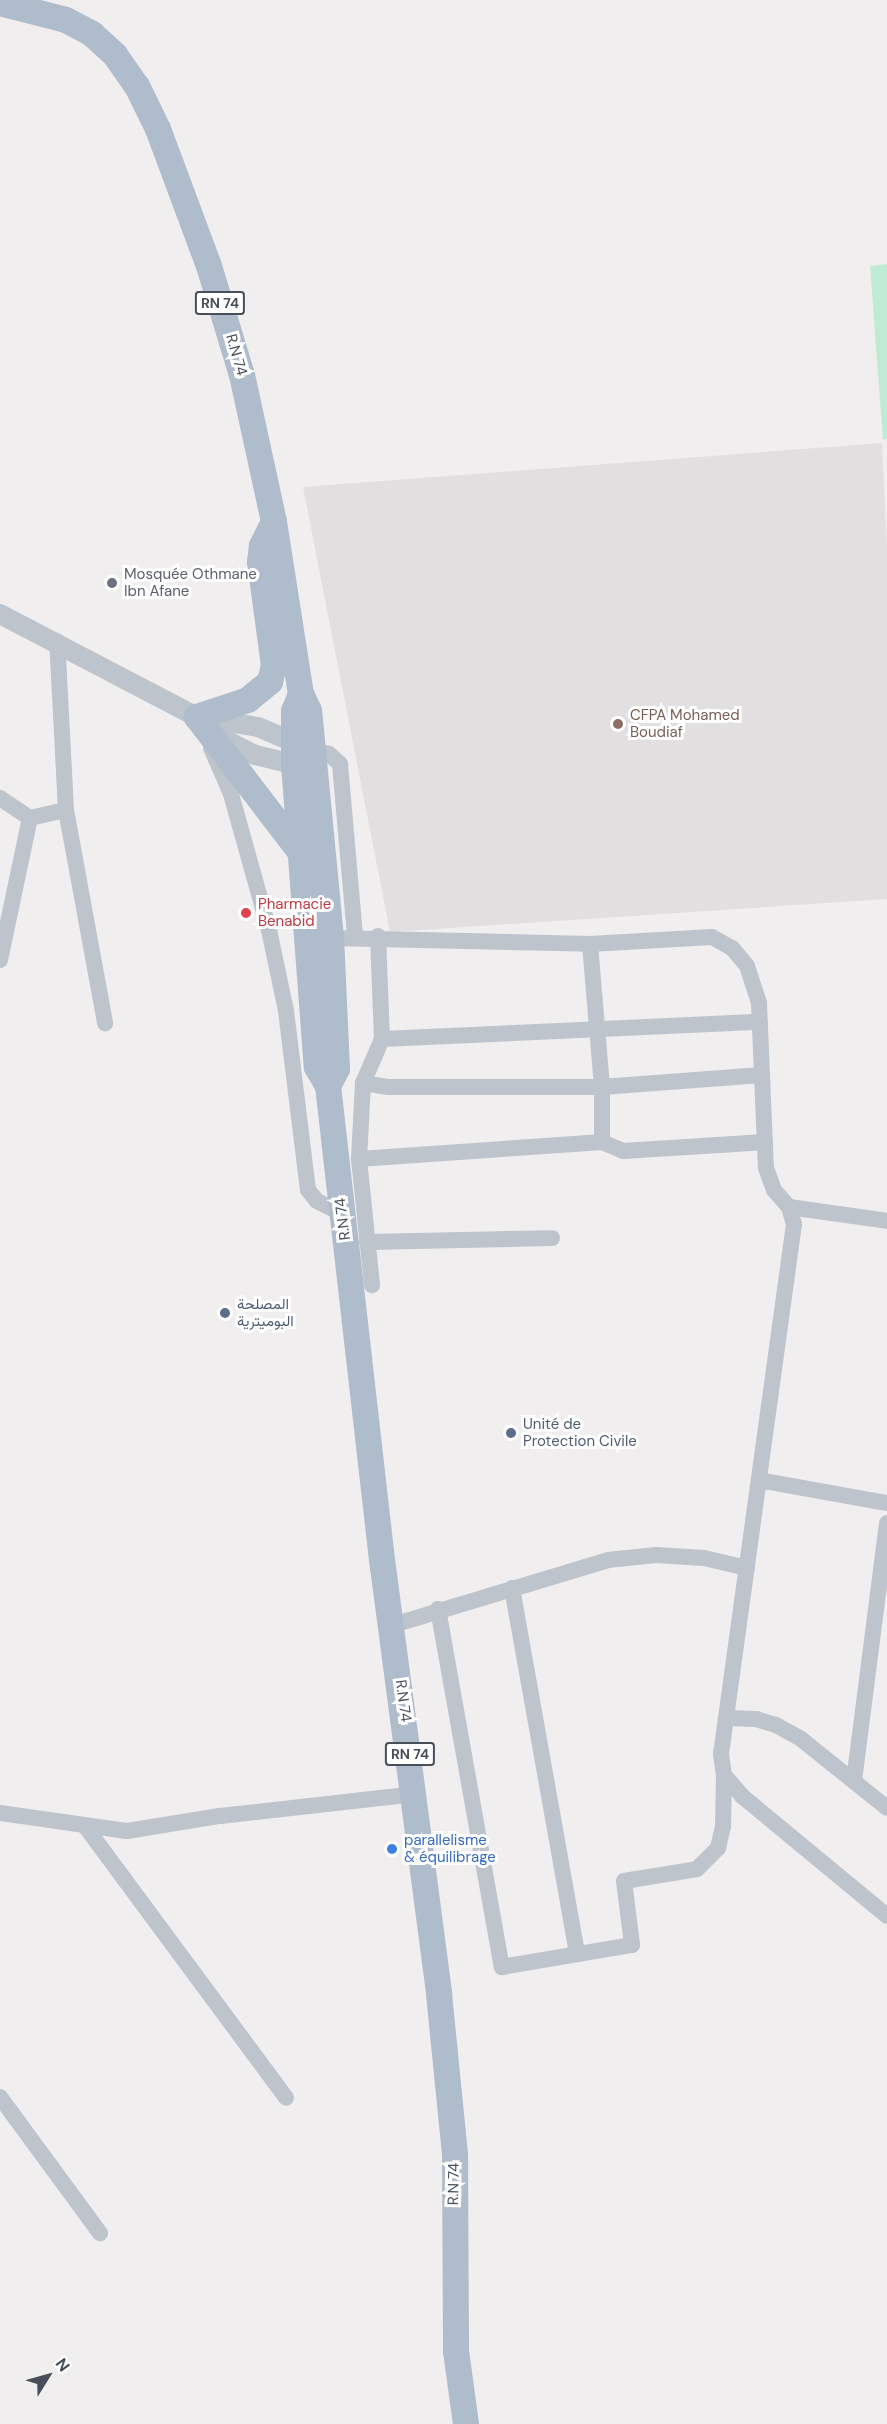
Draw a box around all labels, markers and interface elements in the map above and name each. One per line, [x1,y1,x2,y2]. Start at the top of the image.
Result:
road number: RN 74 [194,292,246,314]
street label: R.N 74 [221,332,251,378]
place label: Mosquée Othmane Ibn Afane [124,565,257,600]
marker: Mosquée Othmane Ibn Afane [105,576,119,590]
place label: CFPA Mohamed Boudiaf [630,706,740,741]
marker: CFPA Mohamed Boudiaf [611,717,625,731]
place label: Pharmacie Benabid [258,895,331,930]
marker: Pharmacie Benabid [239,906,253,920]
street label: R.N 74 [331,1197,355,1241]
place label: المصلحة البوميترية [237,1295,294,1330]
marker: المصلحة البوميترية [218,1306,232,1320]
place label: Unité de Protection Civile [523,1415,637,1450]
marker: Unité de Protection Civile [504,1426,518,1440]
street label: R.N 74 [391,1679,415,1723]
road number: RN 74 [384,1743,436,1765]
place label: parallelisme & équilibrage [404,1831,496,1866]
marker: parallelisme & équilibrage [385,1842,399,1856]
street label: R.N 74 [445,2163,463,2205]
north arrow [18,2346,78,2406]
text: N [51,2354,75,2376]

